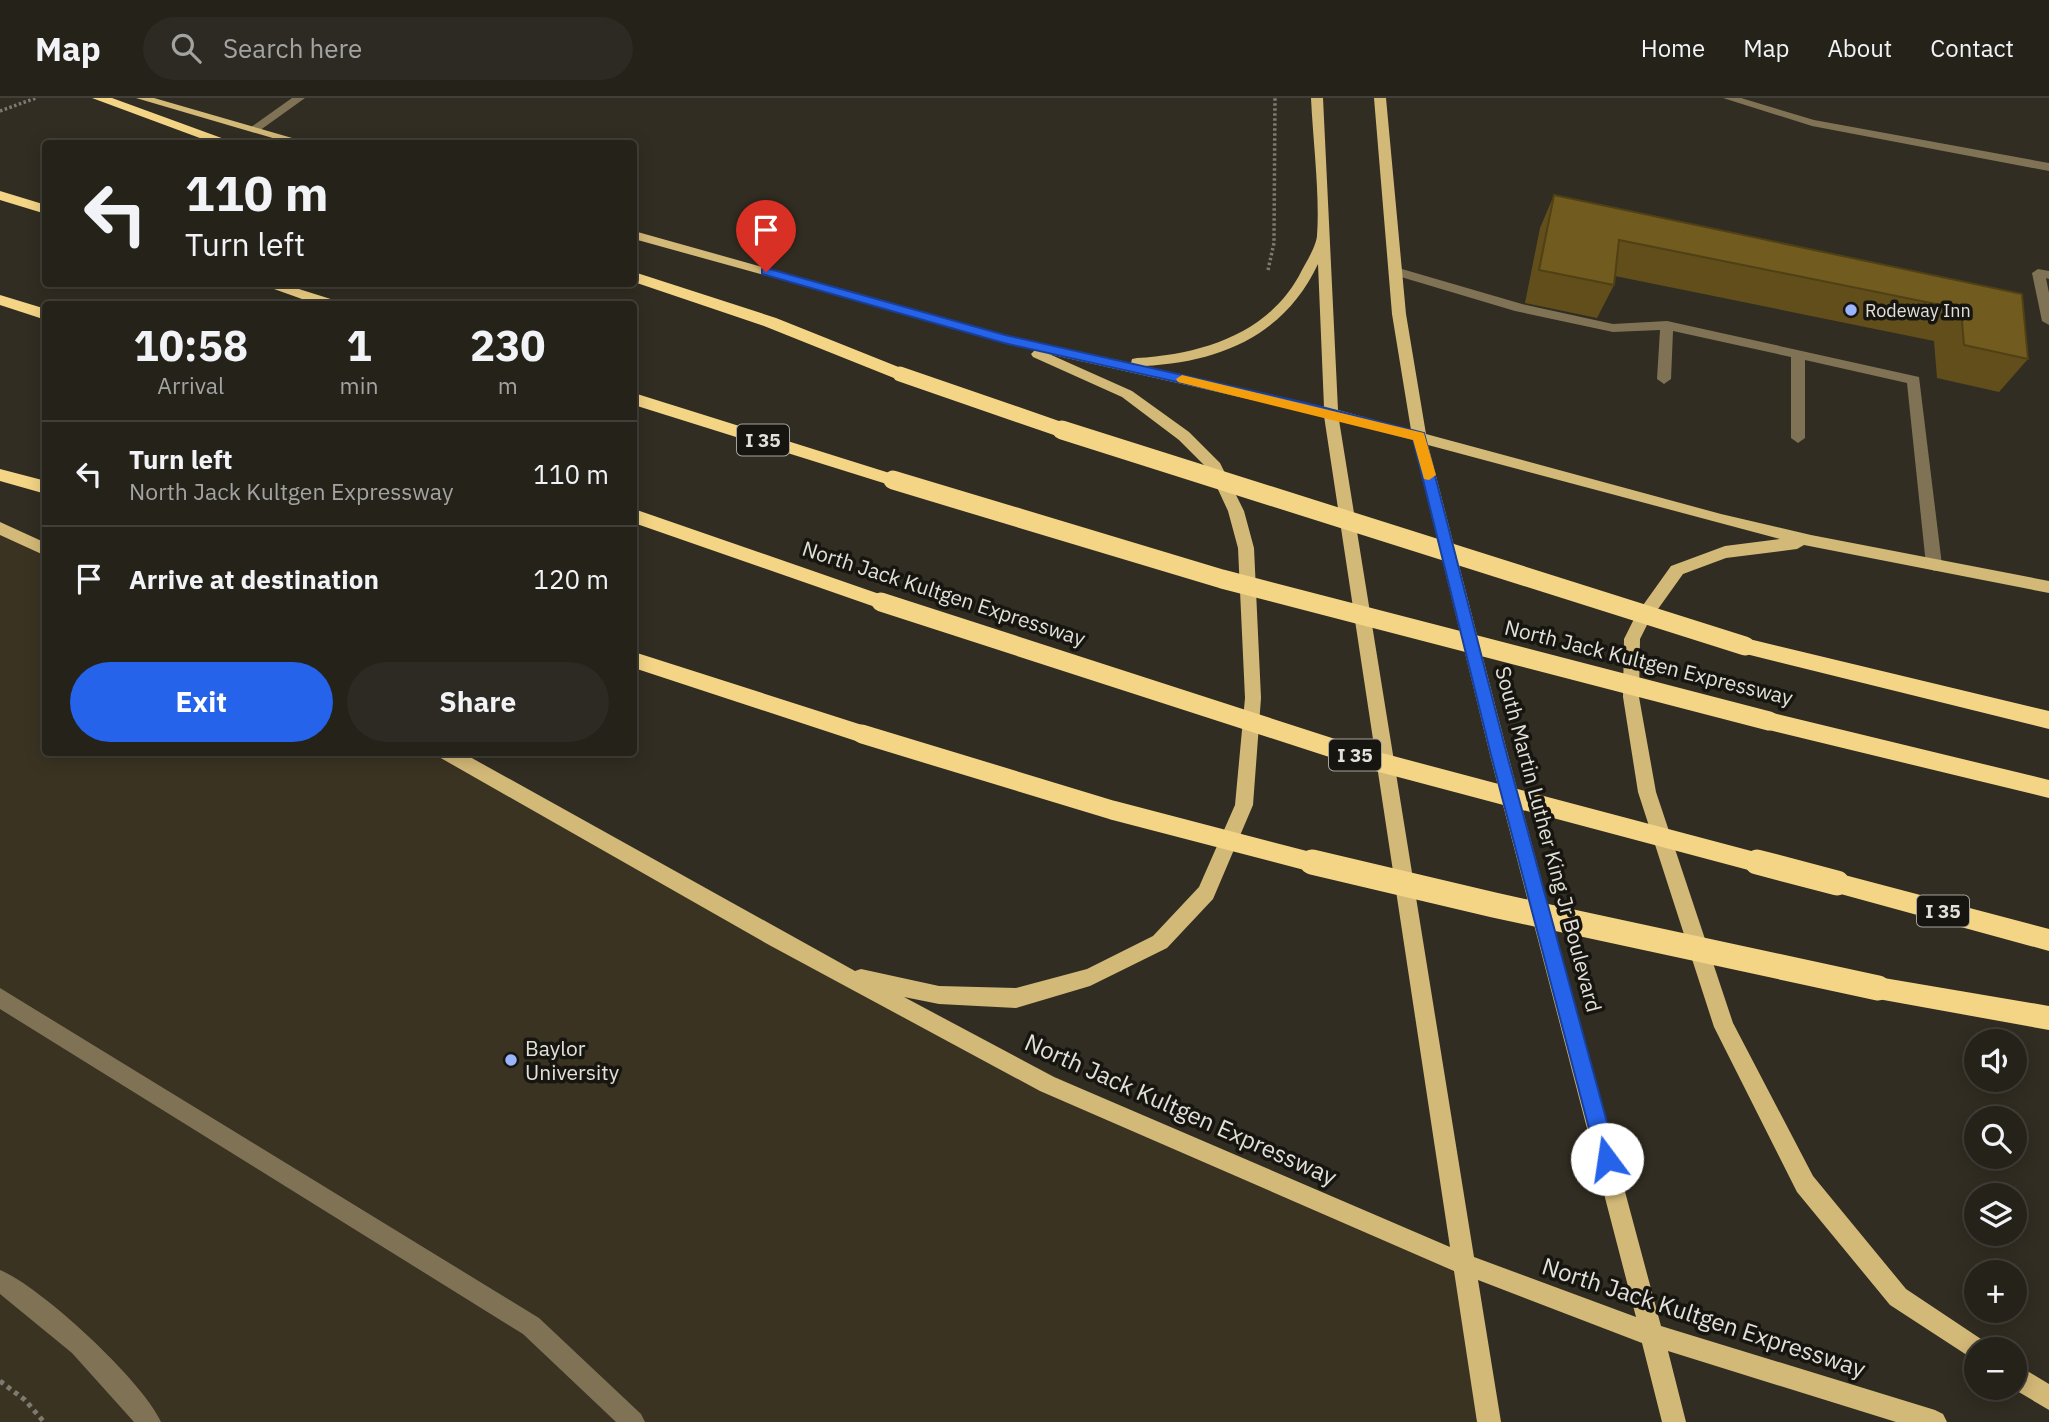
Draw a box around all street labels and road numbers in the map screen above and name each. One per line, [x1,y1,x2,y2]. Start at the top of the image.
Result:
road number: I 35 [737,424,789,456]
street label: North Jack Kultgen Expressway [799,534,1090,652]
street label: North Jack Kultgen Expressway [1502,613,1797,712]
street label: South Martin Luther King Jr Boulevard [1489,663,1609,1015]
road number: I 35 [1329,740,1381,770]
road number: I 35 [1917,896,1969,926]
street label: North Jack Kultgen Expressway [1020,1026,1342,1192]
street label: North Jack Kultgen Expressway [1538,1249,1870,1385]

